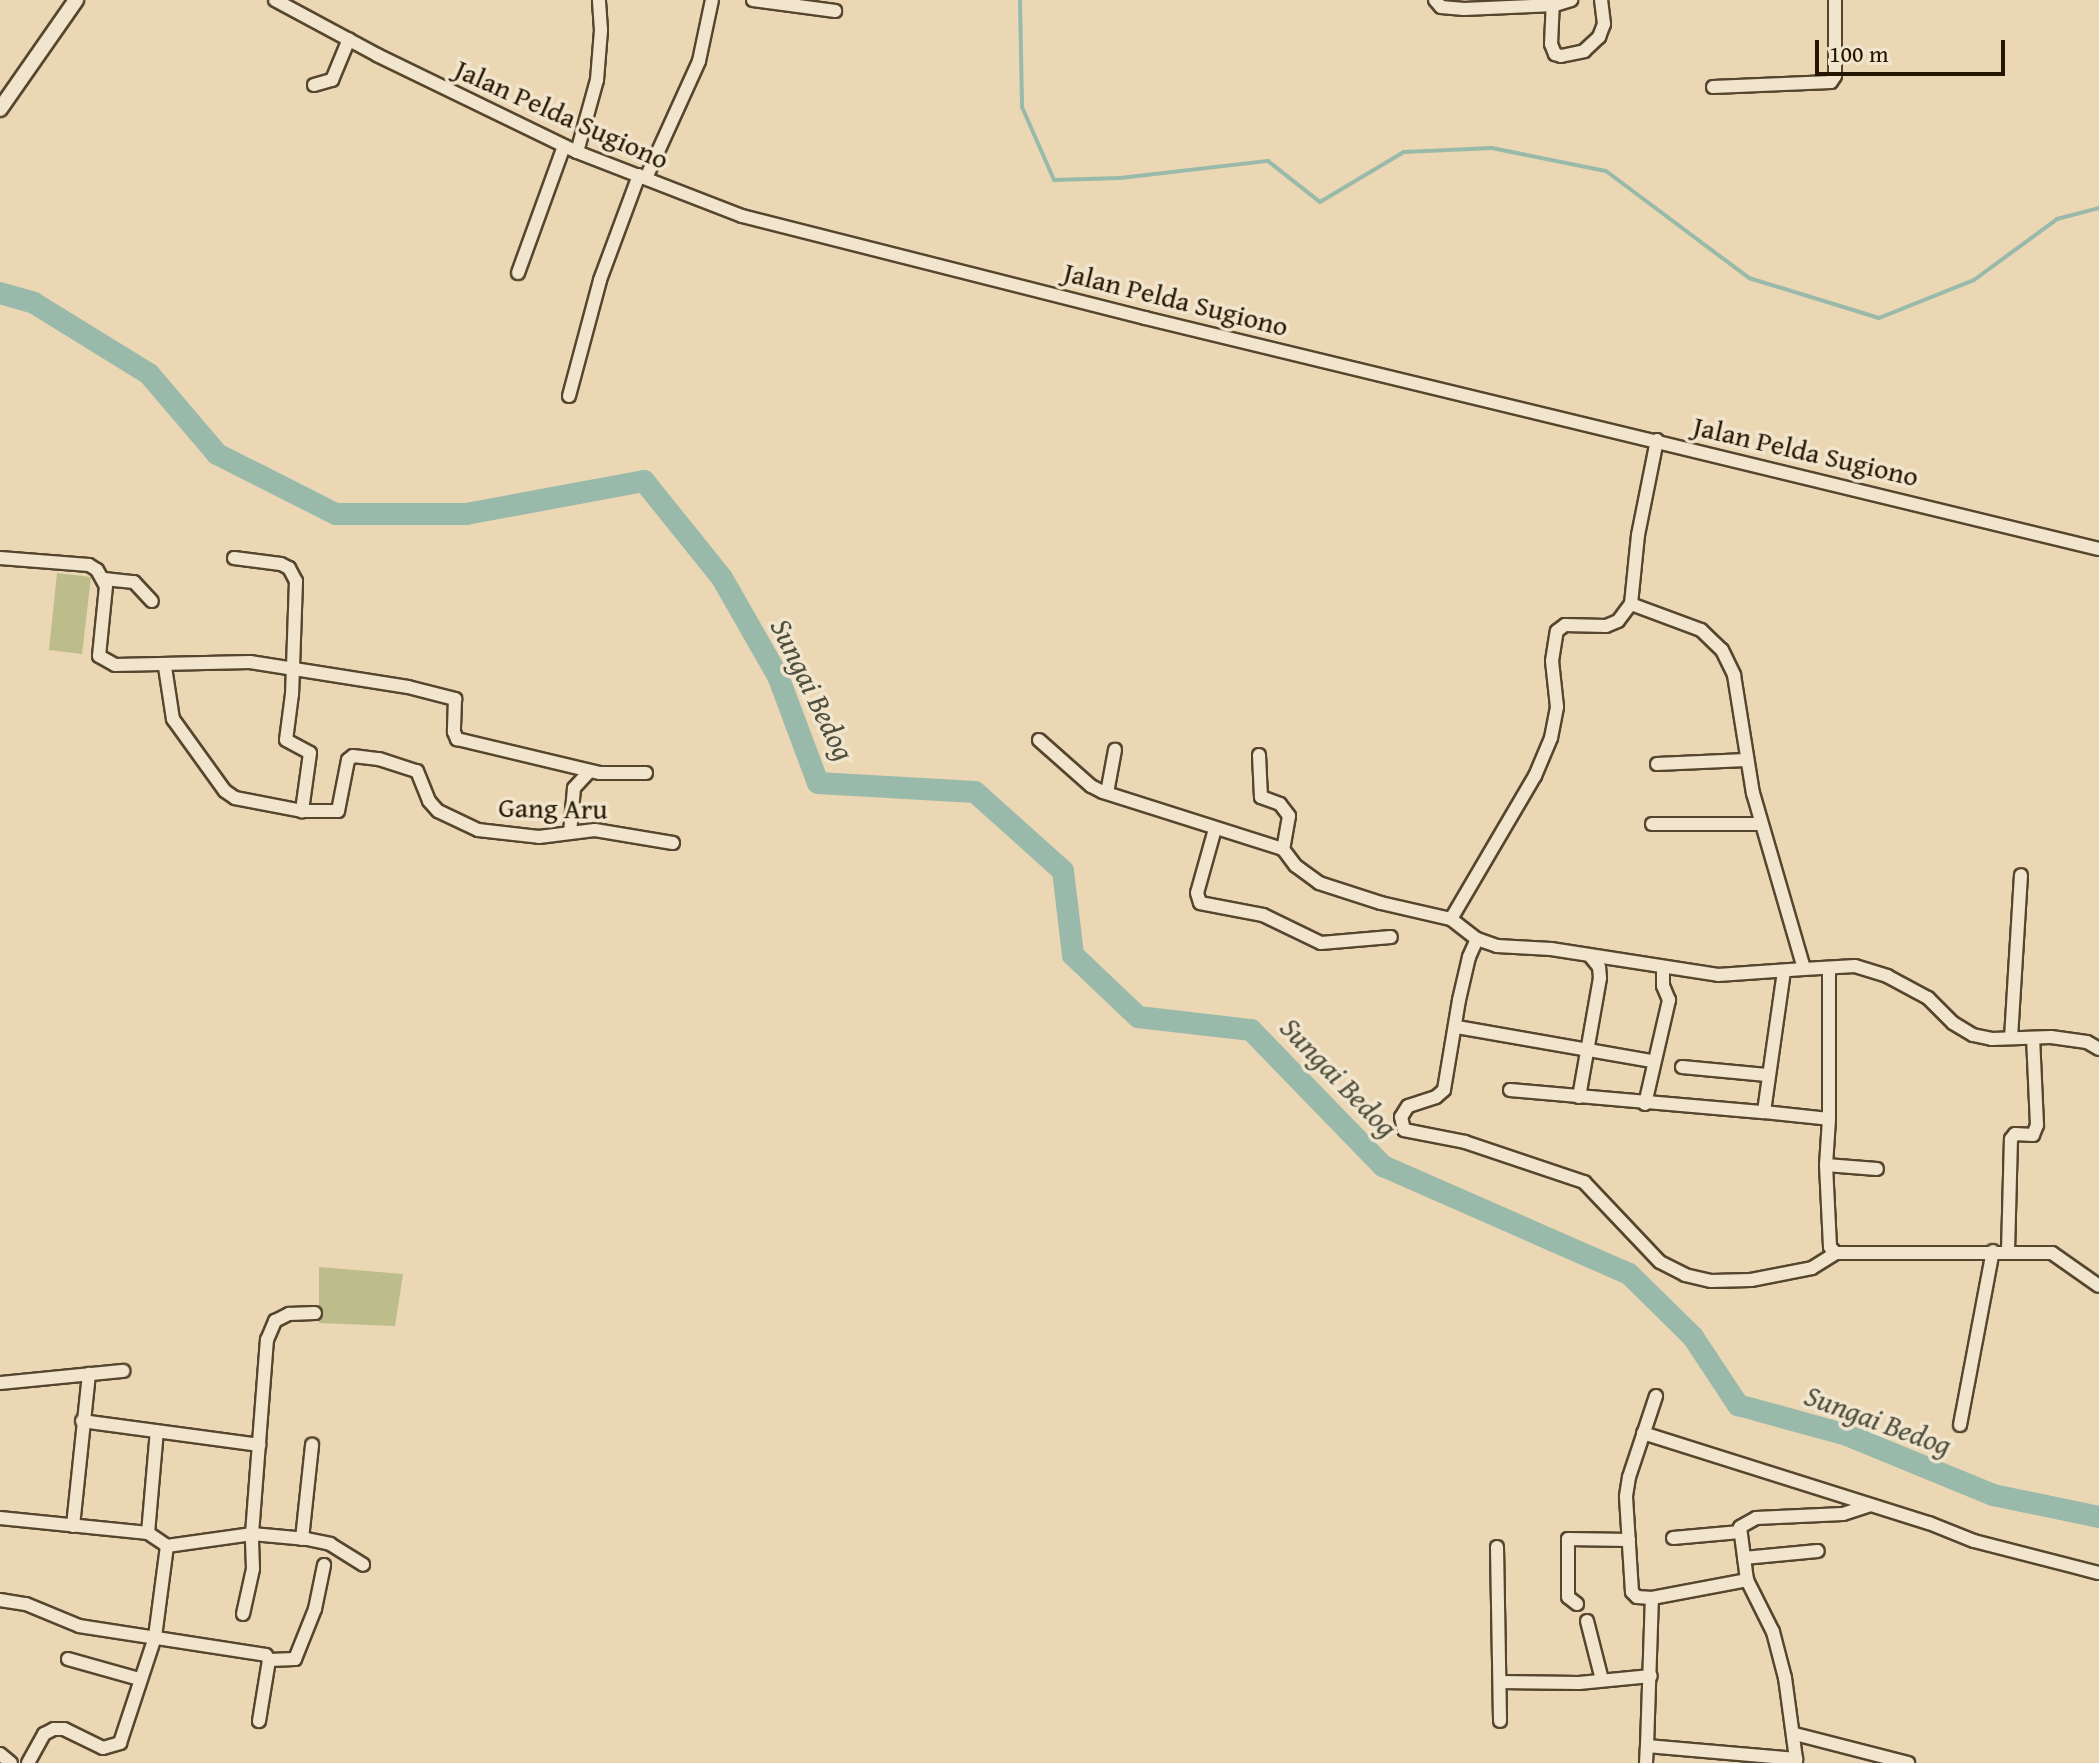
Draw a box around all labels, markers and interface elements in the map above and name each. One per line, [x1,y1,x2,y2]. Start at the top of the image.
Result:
scale bar [1819,24,2009,74]
text: 100 m [1829,36,1889,71]
street label: Jalan Pelda Sugiono [450,52,674,176]
street label: Jalan Pelda Sugiono [1060,255,1292,343]
street label: Jalan Pelda Sugiono [1690,409,1922,493]
water label: Sungai Bedog [763,612,863,766]
street label: Gang Aru [498,790,608,826]
water label: Sungai Bedog [1273,1009,1405,1145]
water label: Sungai Bedog [1800,1377,1956,1463]

